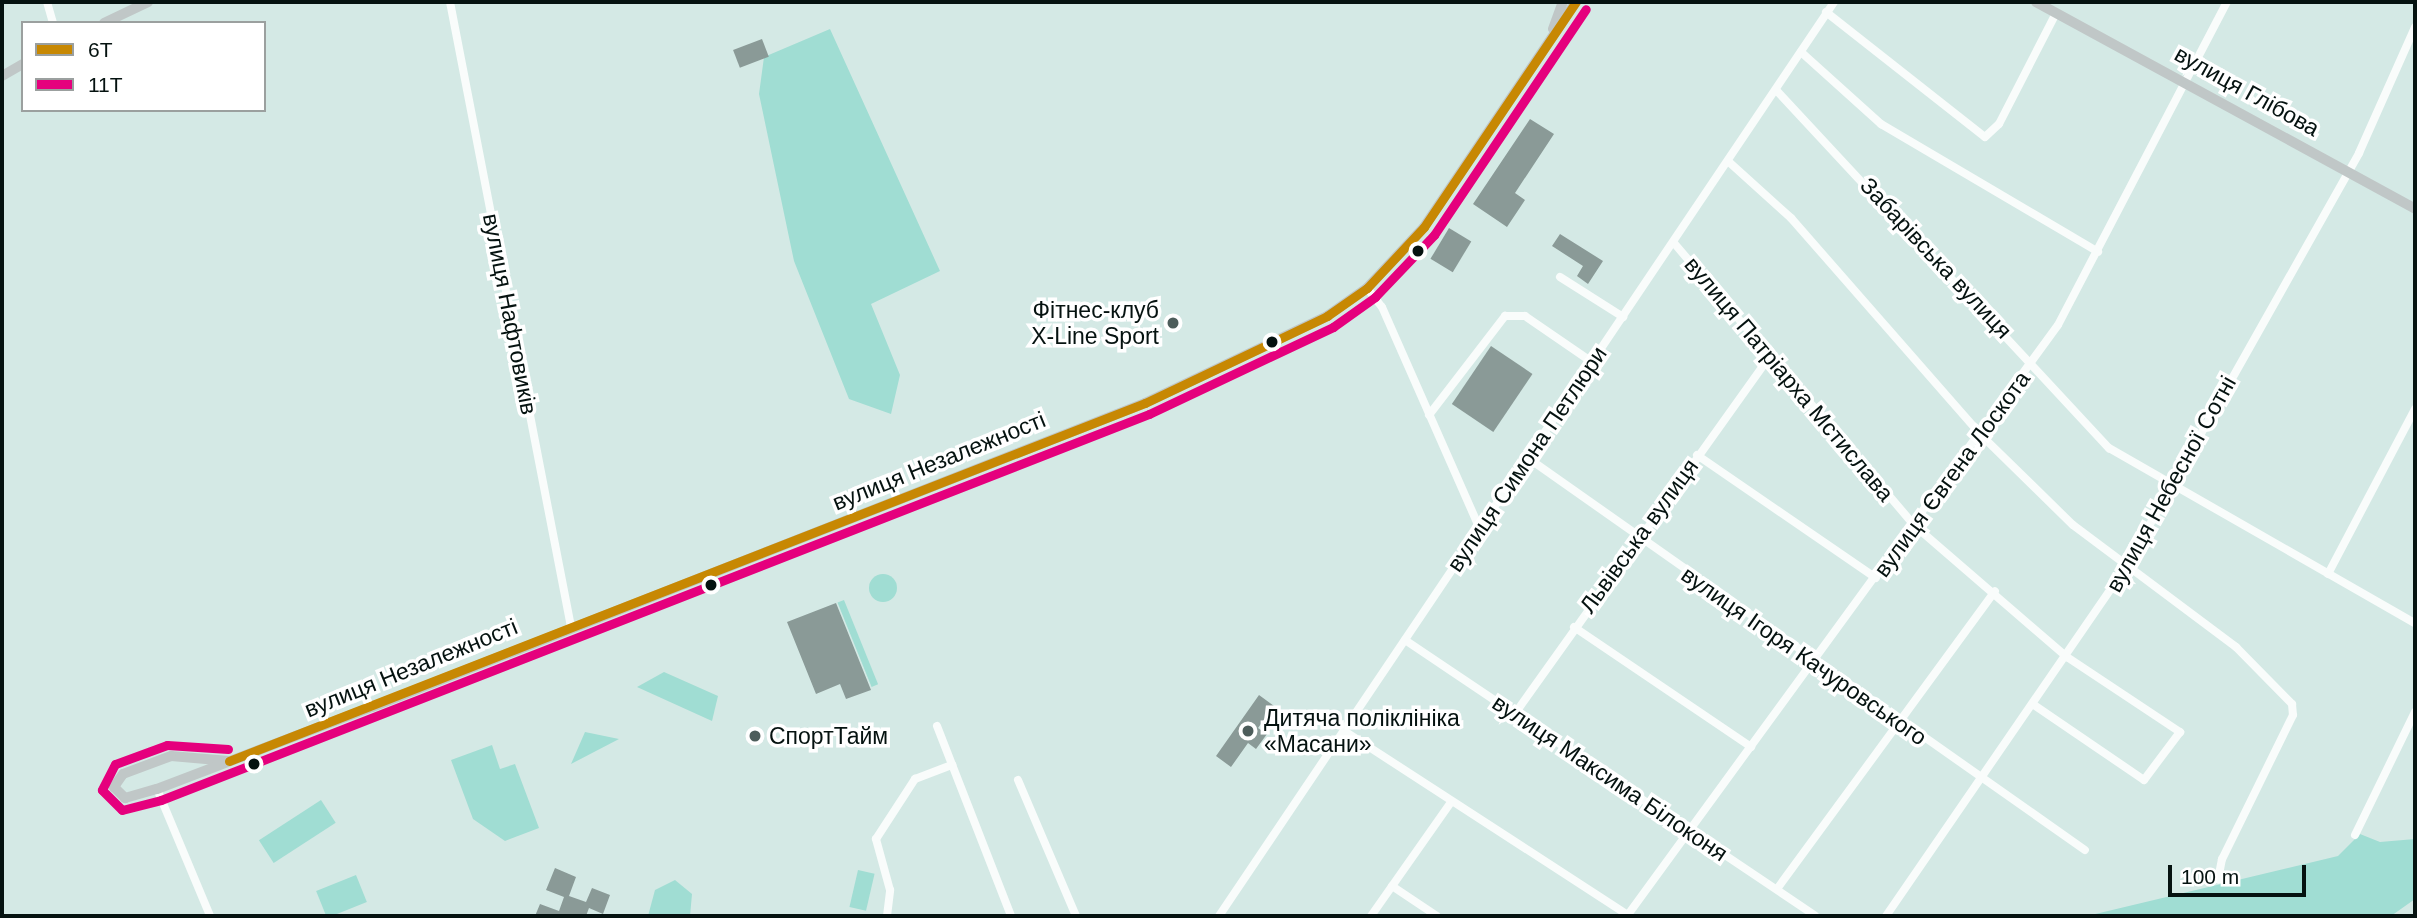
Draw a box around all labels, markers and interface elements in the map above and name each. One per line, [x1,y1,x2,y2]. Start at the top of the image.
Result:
legend [21,21,266,112]
text: 6Т [88,38,113,61]
street label: вулиця Глібова [2170,40,2324,142]
text: 11Т [88,73,123,96]
street label: Забарівська вулиця [1854,172,2018,344]
street label: вулиця Нафтовиків [477,211,543,417]
unlabelled marker [1411,244,1425,258]
street label: вулиця Патріарха Мстислава [1679,251,1899,507]
place label: Фітнес-клуб X-Line Sport [1031,296,1159,350]
marker: Фітнес-клуб X-Line Sport [1165,315,1181,331]
unlabelled marker [1265,335,1279,349]
street label: вулиця Симона Петлюри [1441,341,1613,577]
street label: вулиця Євгена Лоскота [1868,366,2036,582]
street label: вулиця Небесної Сотні [2100,371,2242,597]
street label: вулиця Незалежності [829,406,1049,516]
street label: Львівська вулиця [1574,453,1704,619]
street label: вулиця Ігоря Качуровського [1676,561,1932,751]
unlabelled marker [704,578,718,592]
street label: вулиця Незалежності [301,613,521,723]
street label: вулиця Максима Білоконя [1487,689,1733,867]
place label: Дитяча поліклініка «Масани» [1264,704,1460,758]
marker: Дитяча поліклініка «Масани» [1238,721,1258,741]
place label: СпортТайм [769,722,888,750]
marker: СпортТайм [747,728,763,744]
unlabelled marker [247,757,261,771]
scale bar [2172,852,2310,896]
text: 100 m [2181,865,2239,888]

